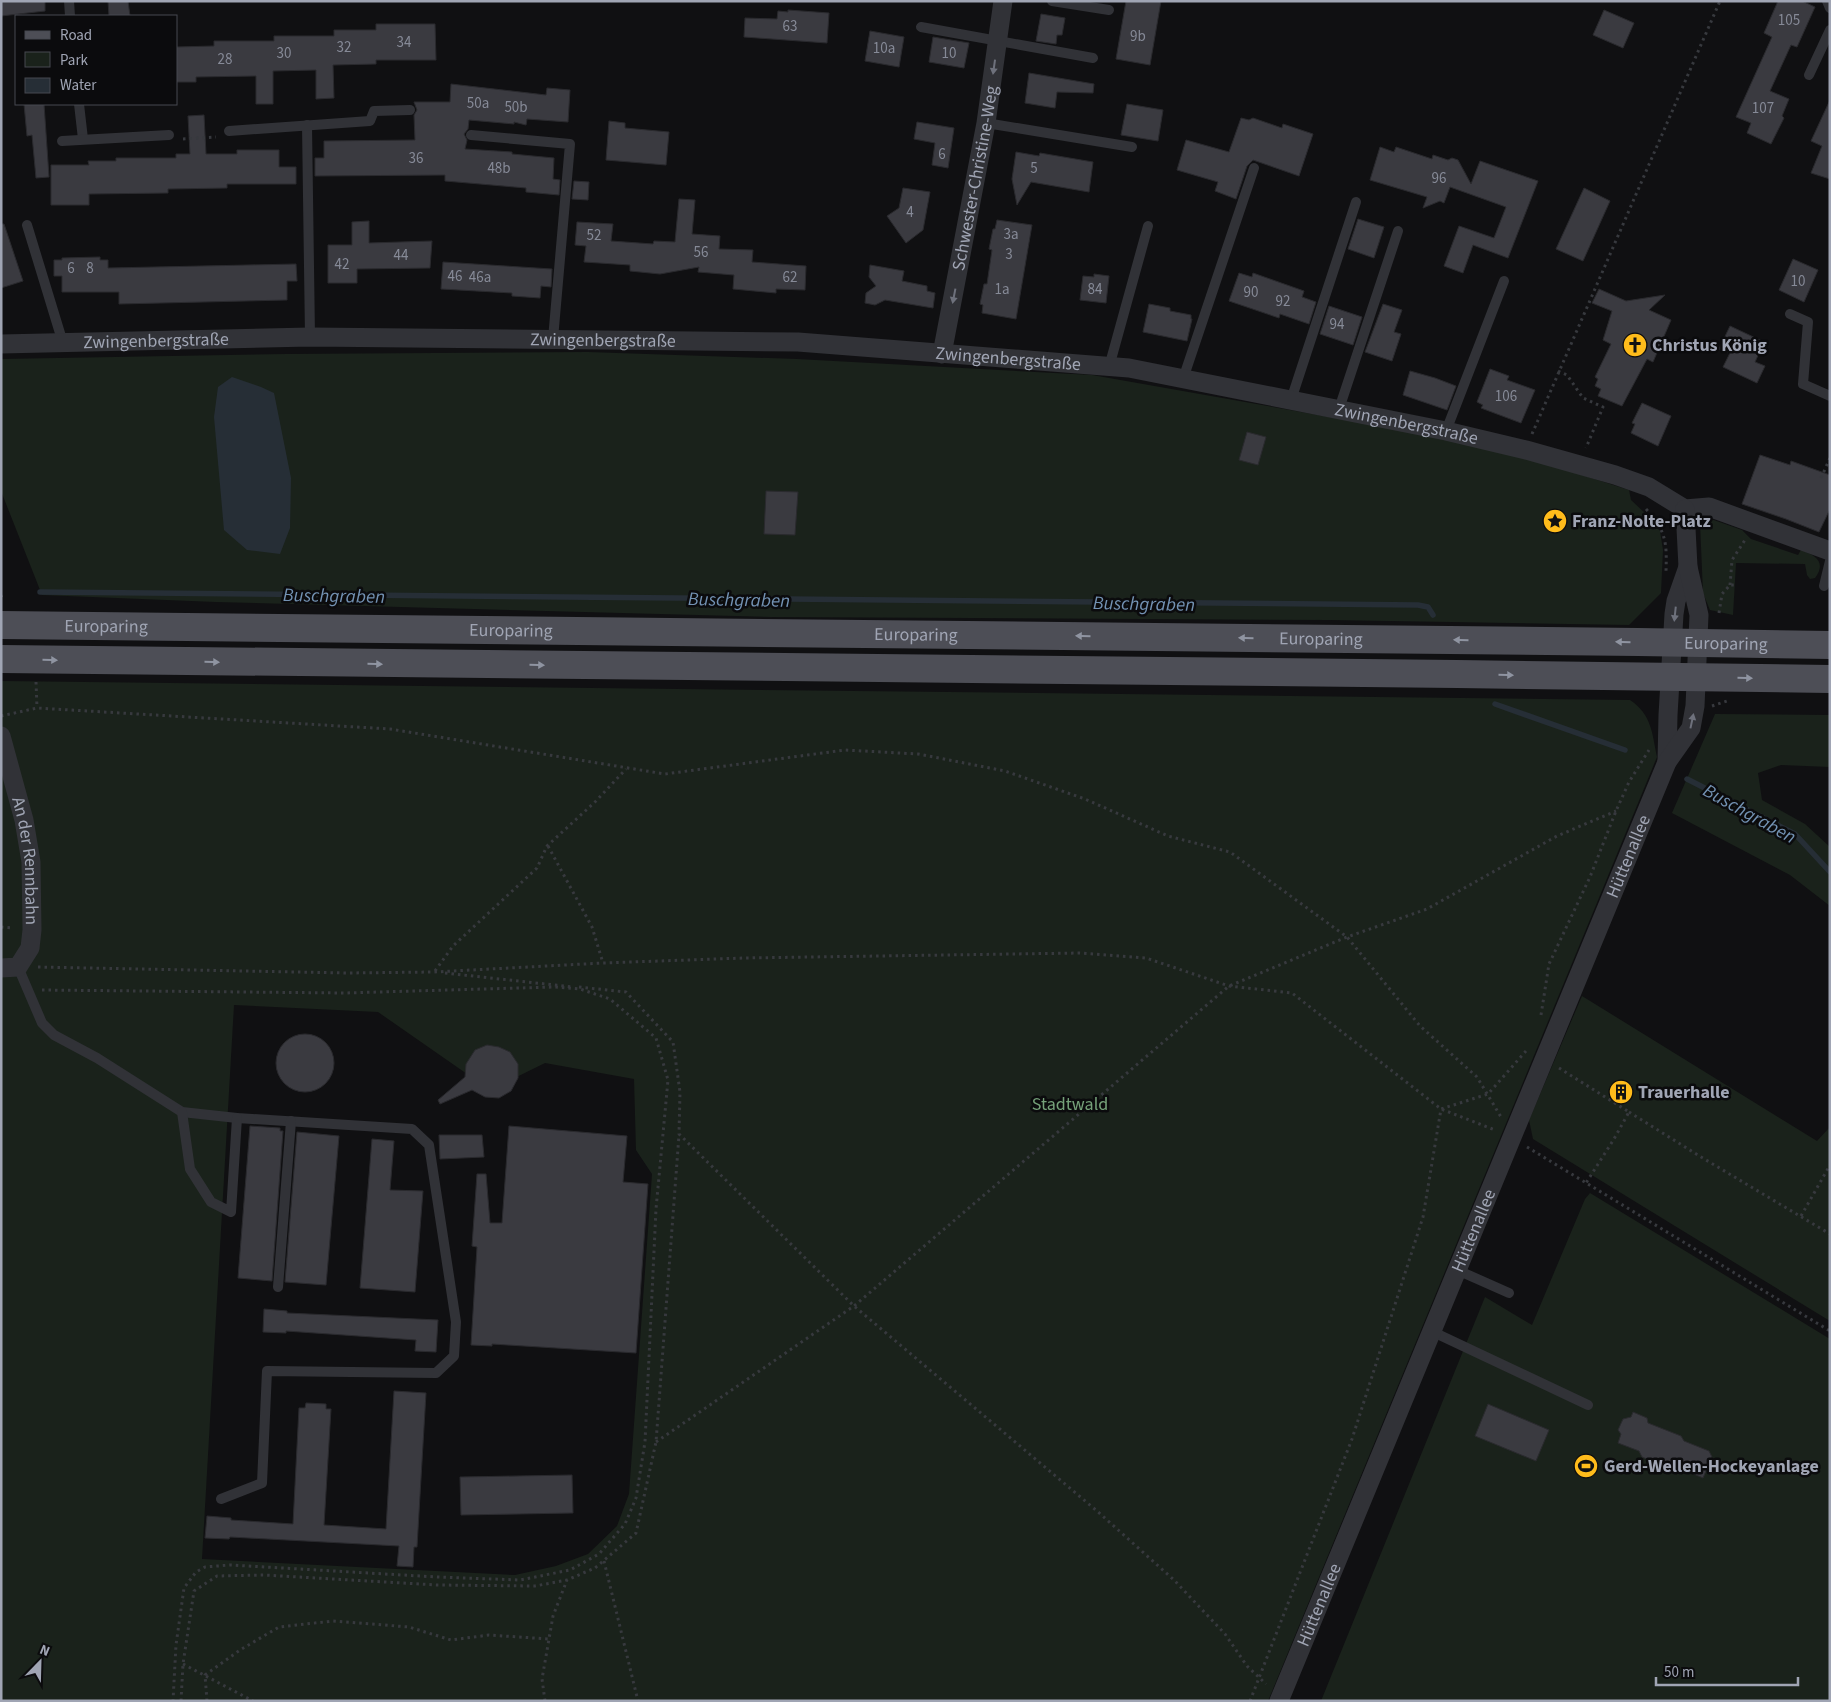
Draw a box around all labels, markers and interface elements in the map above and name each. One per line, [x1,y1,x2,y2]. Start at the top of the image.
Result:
house number: 105 [1778,10,1800,31]
legend [15,15,178,105]
house number: 63 [783,16,797,37]
text: Road [60,25,92,46]
house number: 9b [1130,26,1146,47]
house number: 34 [397,32,412,53]
house number: 32 [337,37,351,58]
house number: 10a [873,38,895,59]
house number: 30 [277,43,291,64]
house number: 10 [942,43,956,64]
house number: 28 [218,49,232,70]
text: Park [60,50,89,71]
one-way arrow [990,59,998,75]
text: Water [60,75,97,96]
street label: Schwester-Christine-Weg [946,84,1004,273]
house number: 50a [467,93,489,114]
house number: 50b [504,97,528,118]
house number: 107 [1752,98,1774,119]
house number: 6 [938,144,946,165]
house number: 36 [409,148,423,169]
house number: 48b [487,158,511,179]
house number: 5 [1030,158,1038,179]
house number: 96 [1432,168,1446,189]
house number: 4 [906,202,914,223]
house number: 3a [1003,224,1019,245]
house number: 52 [587,225,601,246]
house number: 56 [694,242,708,263]
house number: 3 [1005,244,1013,265]
house number: 44 [394,245,409,266]
house number: 42 [335,254,349,275]
house number: 6 [67,258,75,279]
house number: 8 [86,258,94,279]
house number: 46 [448,266,462,287]
house number: 46a [469,267,491,288]
house number: 62 [783,267,797,288]
house number: 10 [1791,271,1805,292]
house number: 1a [994,279,1010,300]
house number: 84 [1088,279,1103,300]
house number: 90 [1244,282,1258,303]
one-way arrow [949,288,957,304]
house number: 92 [1276,291,1290,312]
house number: 94 [1330,314,1345,335]
street label: Zwingenbergstraße [83,327,229,355]
street label: Zwingenbergstraße [530,327,676,354]
church icon: Christus König [1622,332,1648,358]
place label: Christus König [1652,333,1767,358]
street label: Zwingenbergstraße [935,341,1082,377]
house number: 106 [1495,386,1517,407]
street label: Zwingenbergstraße [1332,397,1481,451]
place icon: Franz-Nolte-Platz [1542,508,1568,534]
place label: Franz-Nolte-Platz [1572,509,1711,534]
water label: Buschgraben [283,582,385,611]
water label: Buschgraben [688,586,790,615]
water label: Buschgraben [1093,590,1195,619]
one-way arrow [1671,606,1679,622]
street label: Europaring [64,614,148,640]
street label: Europaring [469,618,553,644]
street label: Europaring [874,622,958,648]
street label: Europaring [1279,626,1363,652]
street label: Europaring [1684,631,1768,657]
one-way arrow [1075,632,1091,640]
one-way arrow [1238,634,1254,642]
one-way arrow [1453,636,1469,644]
one-way arrow [1615,638,1631,646]
one-way arrow [42,657,58,665]
one-way arrow [205,658,221,666]
one-way arrow [367,660,383,668]
one-way arrow [530,661,546,669]
one-way arrow [1498,671,1514,679]
one-way arrow [1737,675,1753,683]
one-way arrow [1688,713,1696,728]
water label: Buschgraben [1698,778,1801,851]
street label: An der Rennbahn [5,794,44,925]
street label: Hüttenallee [1600,811,1657,902]
building icon: Trauerhalle [1608,1079,1634,1105]
place label: Trauerhalle [1638,1080,1730,1105]
park label: Stadtwald [1032,1092,1108,1117]
street label: Hüttenallee [1445,1185,1502,1276]
sports icon: Gerd-Wellen-Hockeyanlage [1573,1453,1599,1479]
place label: Gerd-Wellen-Hockeyanlage [1604,1454,1819,1479]
street label: Hüttenallee [1291,1560,1348,1651]
north arrow [15,1637,65,1687]
text: N [36,1640,53,1662]
scale bar [1656,1654,1798,1686]
text: 50 m [1664,1662,1694,1683]

